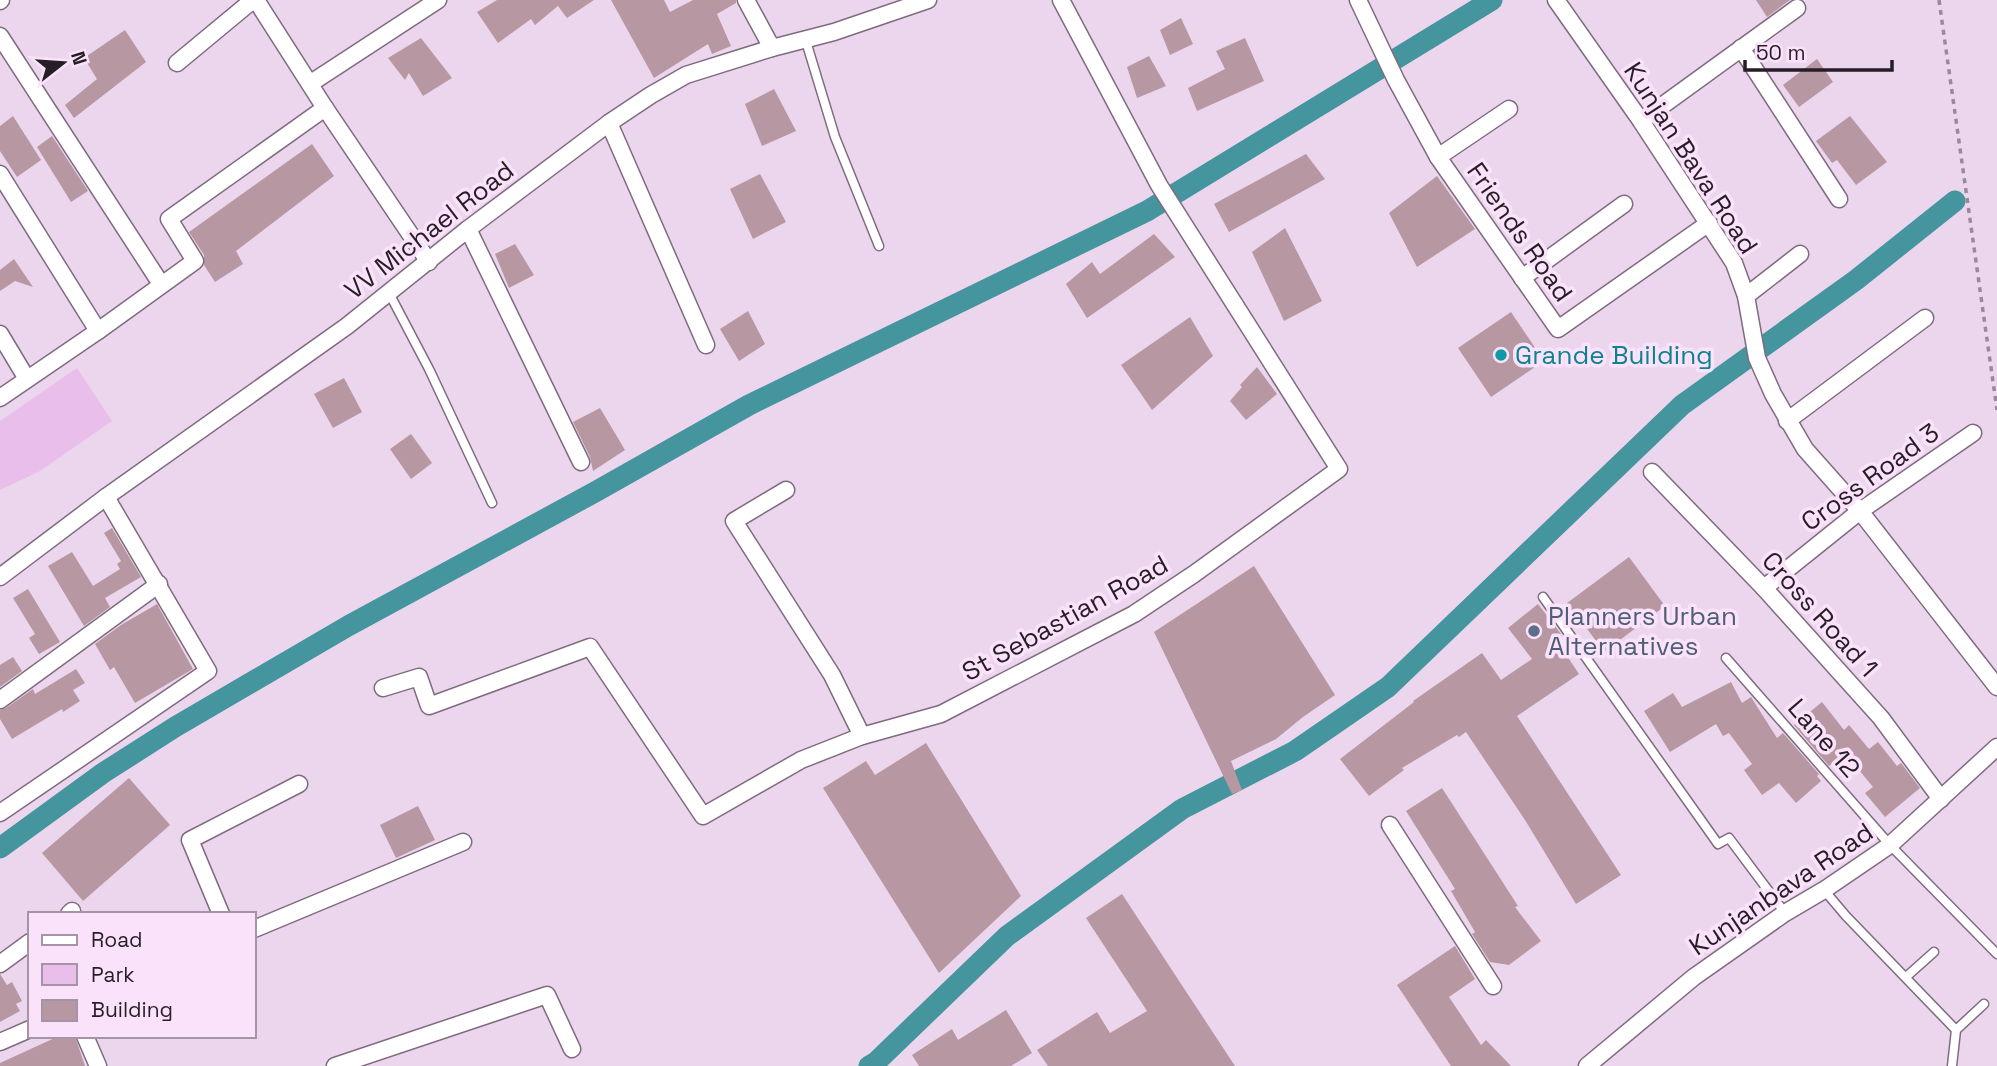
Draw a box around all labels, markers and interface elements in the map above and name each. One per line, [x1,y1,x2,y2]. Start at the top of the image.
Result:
north arrow [28,28,98,98]
scale bar [1745,28,1892,72]
text: 50 m [1756,39,1806,66]
text: N [65,48,93,68]
street label: Kunjan Bava Road [1616,56,1766,260]
street label: VV Michael Road [337,153,521,307]
street label: Friends Road [1459,156,1581,308]
place label: Grande Building [1515,338,1713,372]
marker: Grande Building [1493,347,1509,363]
street label: Cross Road 3 [1794,416,1946,538]
street label: Cross Road 1 [1755,544,1885,684]
street label: St Sebastian Road [956,547,1174,689]
place label: Planners Urban Alternatives [1548,599,1737,663]
marker: Planners Urban Alternatives [1526,623,1542,639]
street label: Lane 12 [1780,691,1868,785]
street label: Kunjanbava Road [1682,815,1880,963]
legend [28,912,256,1038]
text: Road [91,926,143,953]
text: Park [91,961,135,988]
text: Building [91,996,173,1023]

